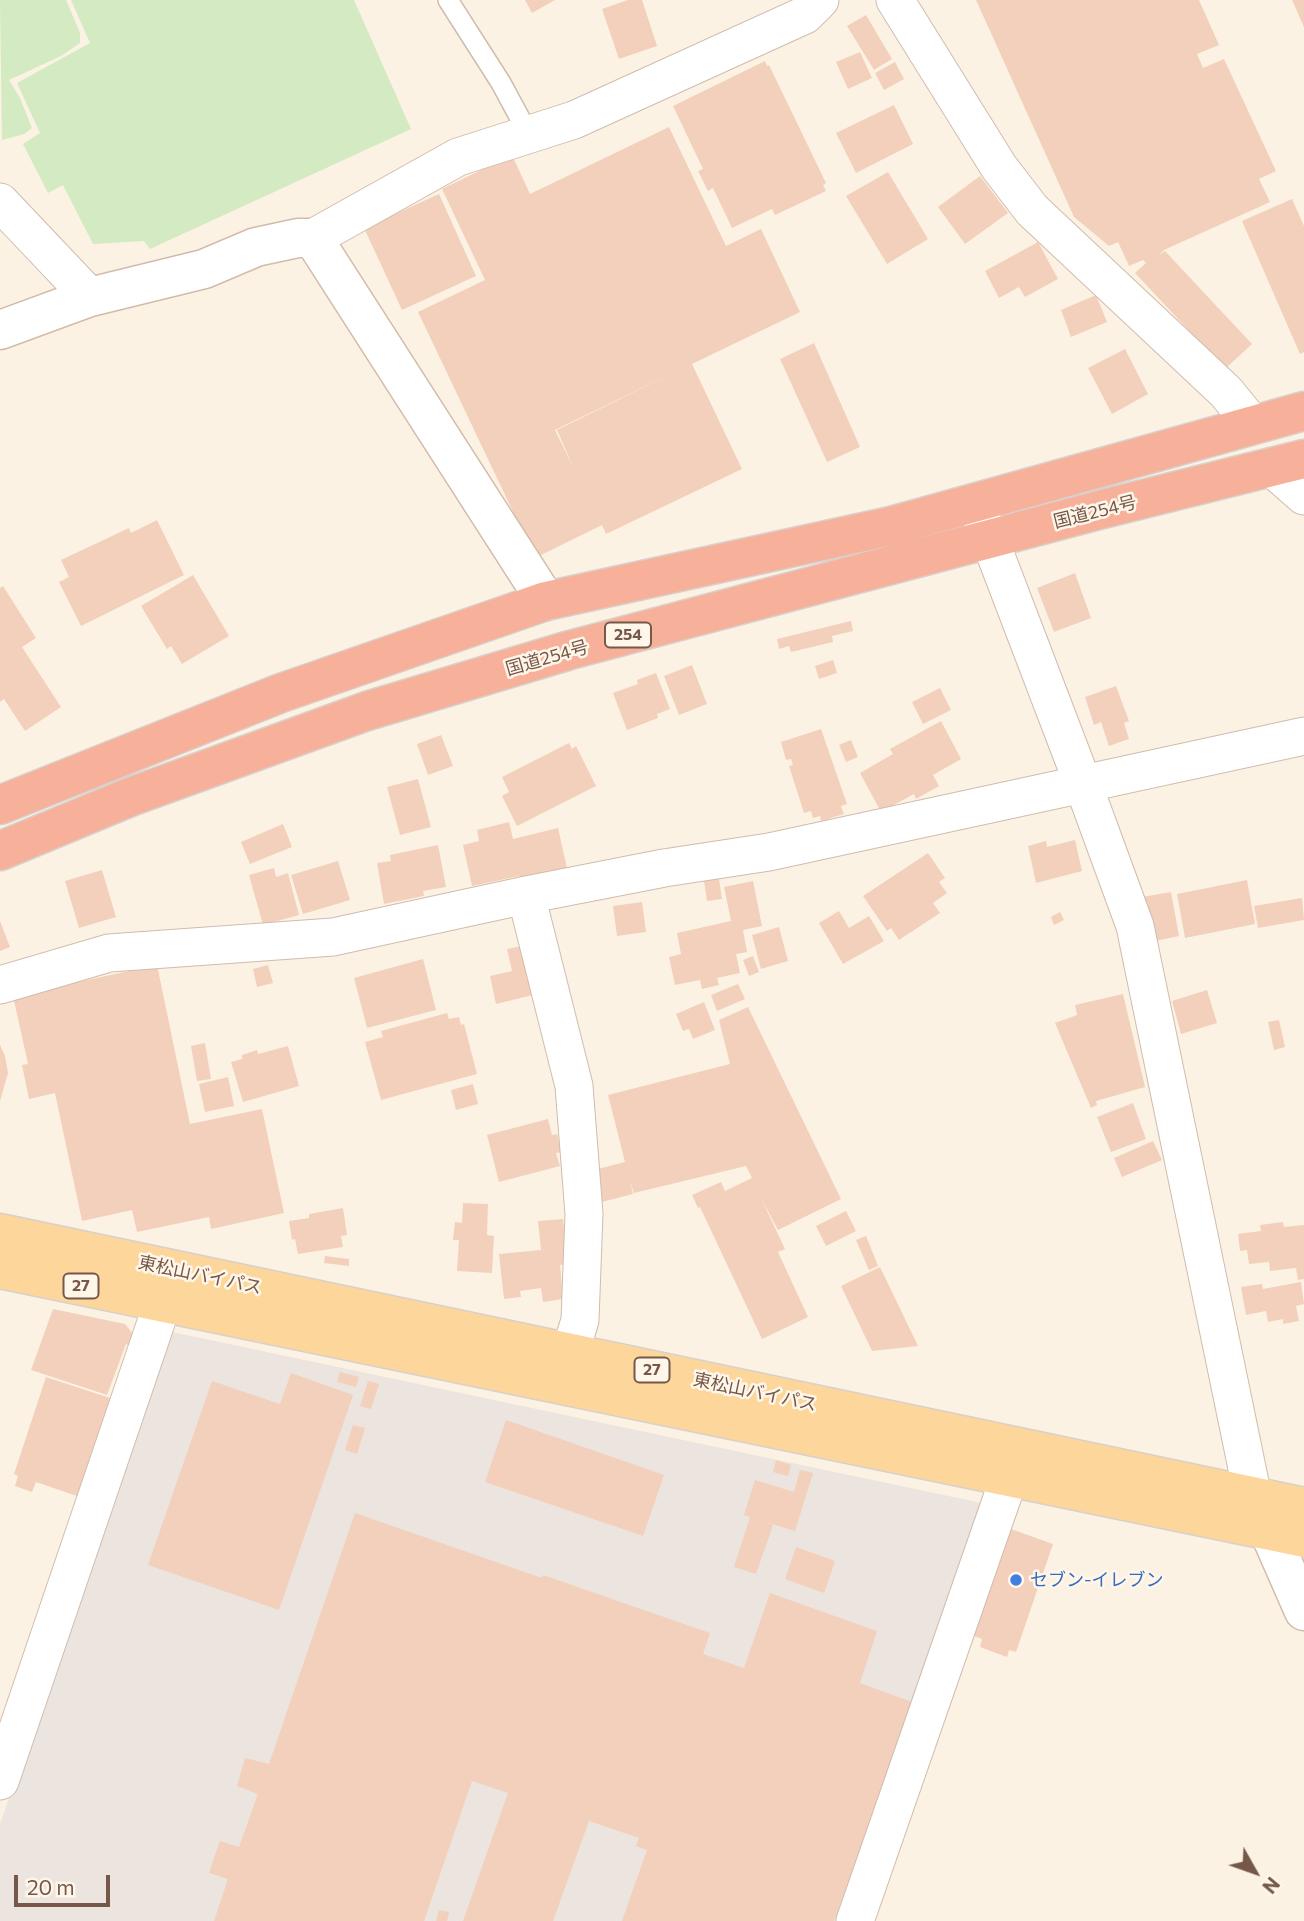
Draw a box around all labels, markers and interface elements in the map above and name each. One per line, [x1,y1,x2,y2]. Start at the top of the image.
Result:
street label: 国道254号 [1051,491,1139,533]
road number: 254 [605,622,651,648]
street label: 国道254号 [503,636,591,680]
street label: 東松山バイパス [136,1251,264,1299]
road number: 27 [64,1274,98,1298]
road number: 27 [634,1358,670,1382]
street label: 東松山バイパス [691,1368,819,1416]
place label: セブン-イレブン [1030,1569,1164,1591]
marker: セブン-イレブン [1008,1572,1024,1588]
north arrow [1220,1837,1290,1907]
scale bar [18,1862,114,1906]
text: N [1258,1873,1285,1899]
text: 20 m [27,1874,75,1899]

